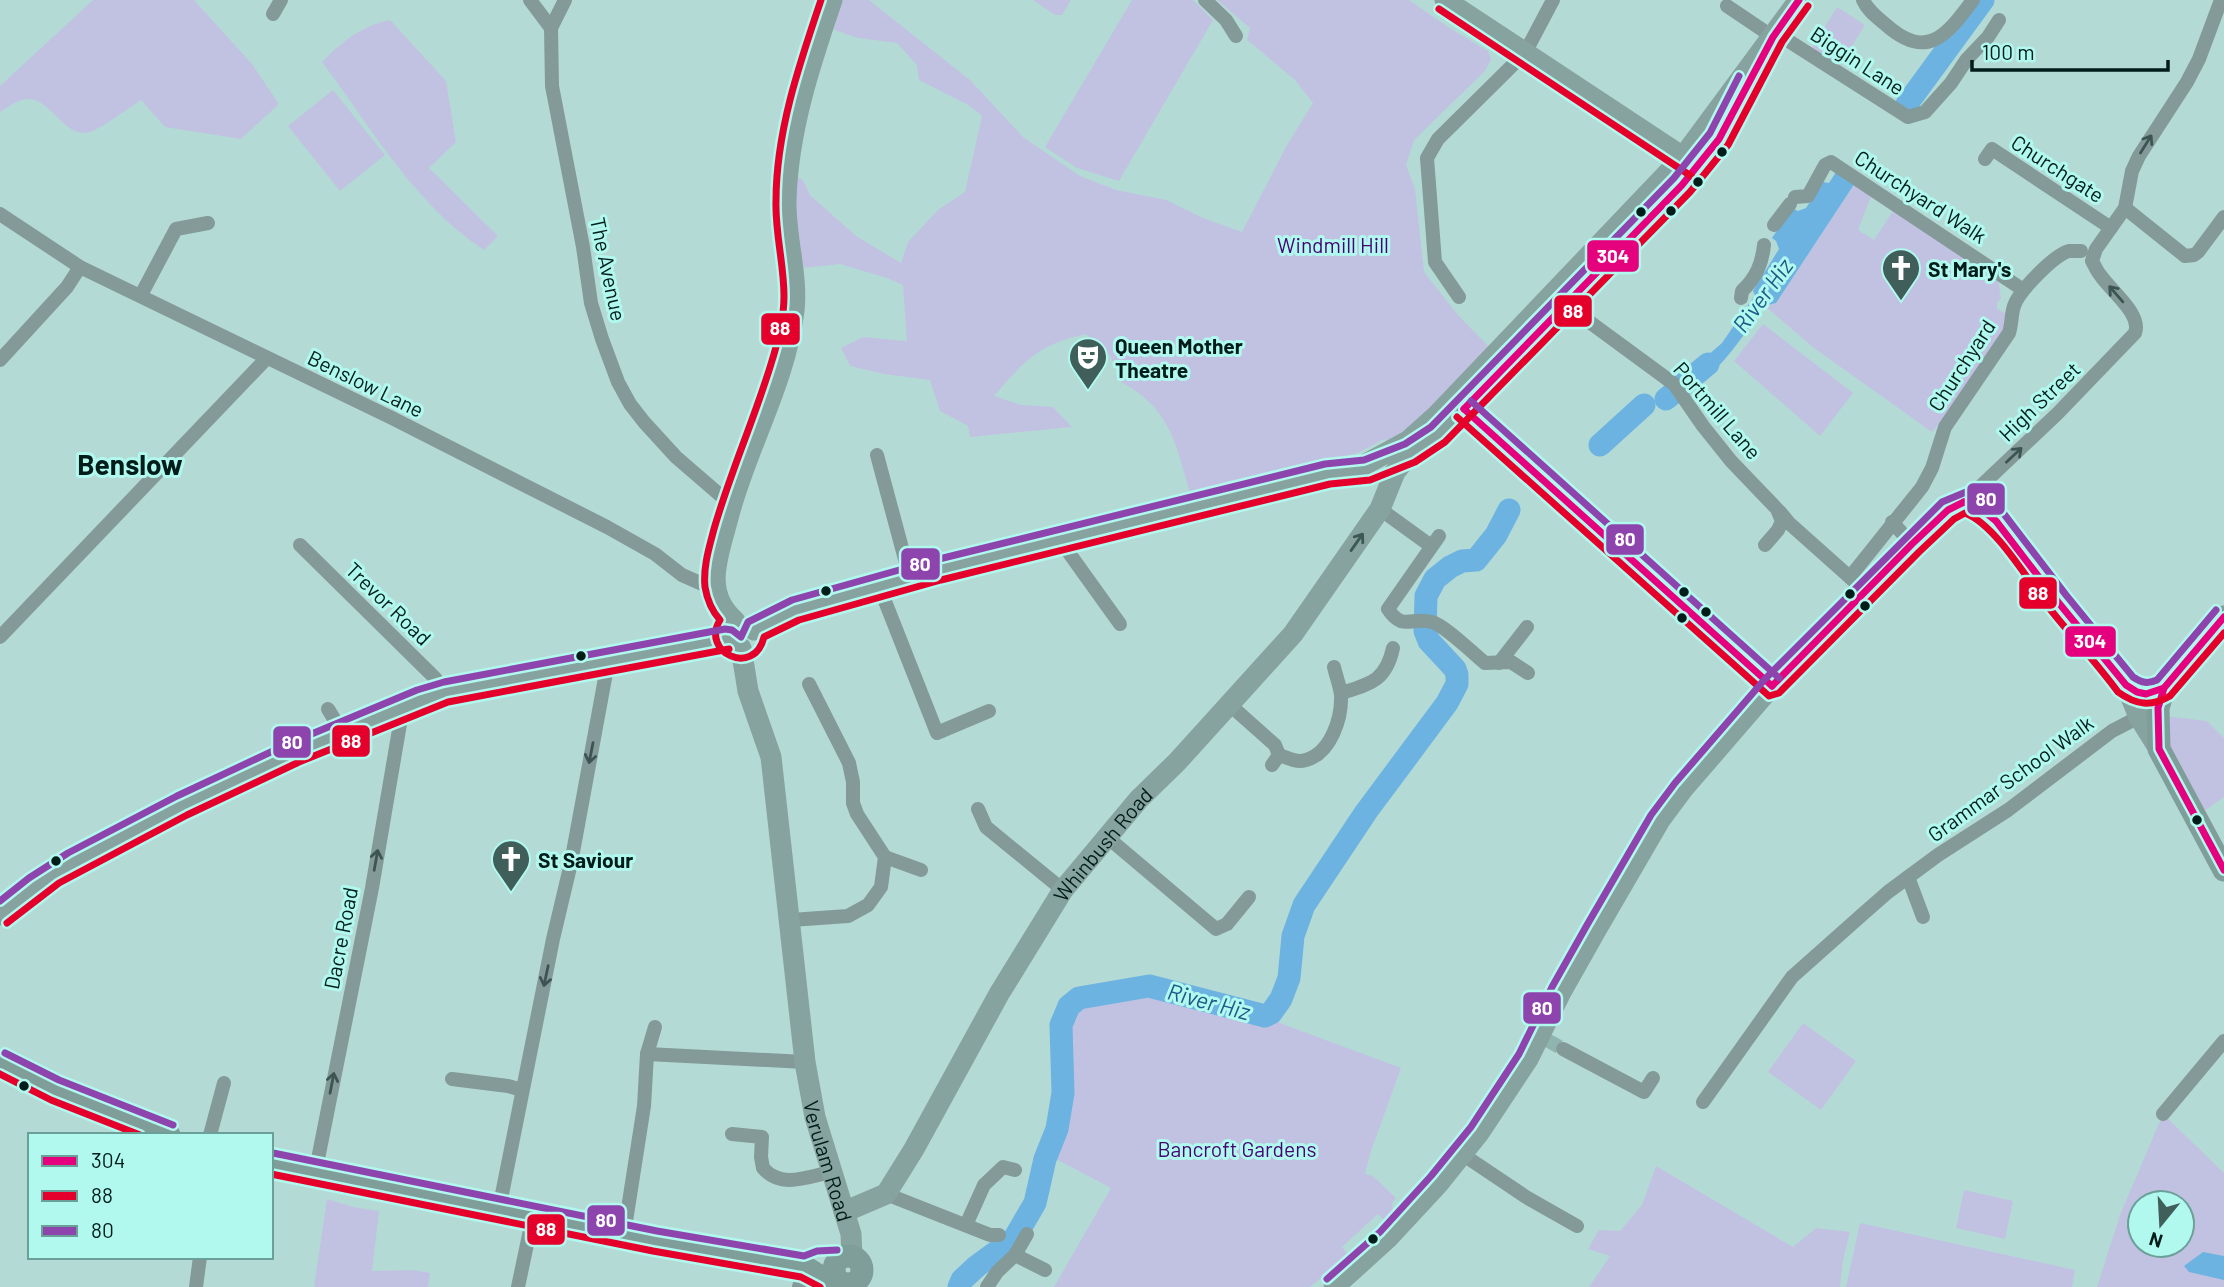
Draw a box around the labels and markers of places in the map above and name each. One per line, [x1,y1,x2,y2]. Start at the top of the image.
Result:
unlabelled marker [1715,145,1729,159]
unlabelled marker [1691,175,1705,189]
unlabelled marker [1664,204,1678,218]
unlabelled marker [1634,205,1648,219]
church icon: St Mary's [1880,247,1922,302]
place label: St Mary's [1928,256,2011,281]
place label: Queen Mother Theatre [1115,333,1243,382]
theatre icon: Queen Mother Theatre [1067,336,1109,391]
unlabelled marker [819,584,833,598]
unlabelled marker [1677,585,1691,599]
unlabelled marker [1843,587,1857,601]
unlabelled marker [1858,599,1872,613]
unlabelled marker [1699,605,1713,619]
unlabelled marker [1675,611,1689,625]
unlabelled marker [574,649,588,663]
unlabelled marker [2190,813,2204,827]
church icon: St Saviour [490,838,532,893]
place label: St Saviour [538,847,633,872]
unlabelled marker [49,854,63,868]
unlabelled marker [17,1079,31,1093]
unlabelled marker [1366,1232,1380,1246]

